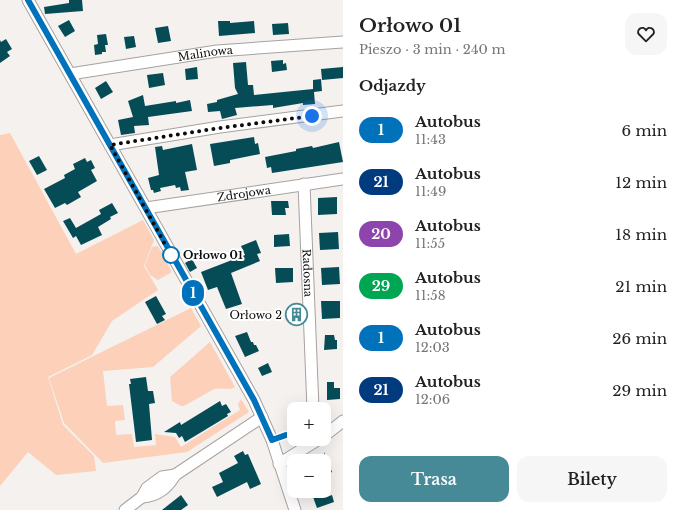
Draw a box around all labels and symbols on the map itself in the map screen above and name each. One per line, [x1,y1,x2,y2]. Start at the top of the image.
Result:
street label: Malinowa [177,43,234,64]
your location [302,106,322,126]
street label: Zdrojowa [216,183,273,204]
marker: Orłowo 01 [162,246,180,264]
place label: Orłowo 01 [183,248,243,262]
street label: Radosna [300,249,316,298]
line badge: 1 [180,280,206,306]
building icon: Orłowo 2 [284,302,310,328]
place label: Orłowo 2 [229,308,282,322]

